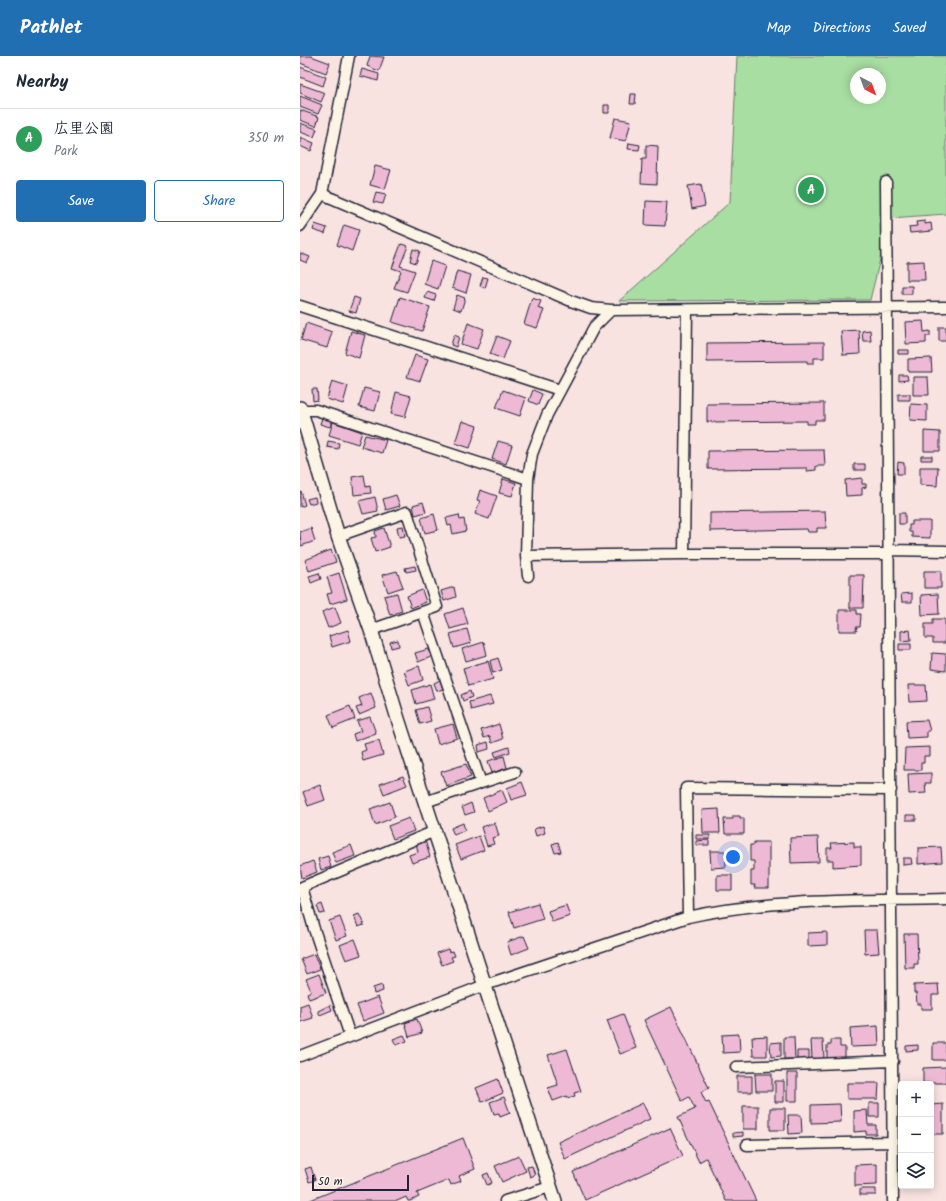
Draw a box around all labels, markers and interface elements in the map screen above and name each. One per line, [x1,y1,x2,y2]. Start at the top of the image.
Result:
text: Pathlet [20,13,82,43]
text: Map [766,17,791,39]
text: Directions [813,17,871,39]
text: Saved [893,17,926,39]
north arrow [850,68,886,104]
text: Nearby [16,69,68,96]
text: 広里公園 [54,117,114,141]
text: A [25,128,33,149]
text: 350 m [248,128,284,149]
text: Park [54,141,78,162]
pin: A [798,175,824,205]
button: Save [16,180,146,222]
button: Share [154,180,284,222]
your location [723,847,743,867]
map controls [898,1081,934,1189]
button: + [898,1081,934,1117]
button: − [898,1117,934,1153]
button: layers [898,1153,934,1189]
scale bar [312,1173,409,1192]
text: 50 m [318,1173,343,1191]

